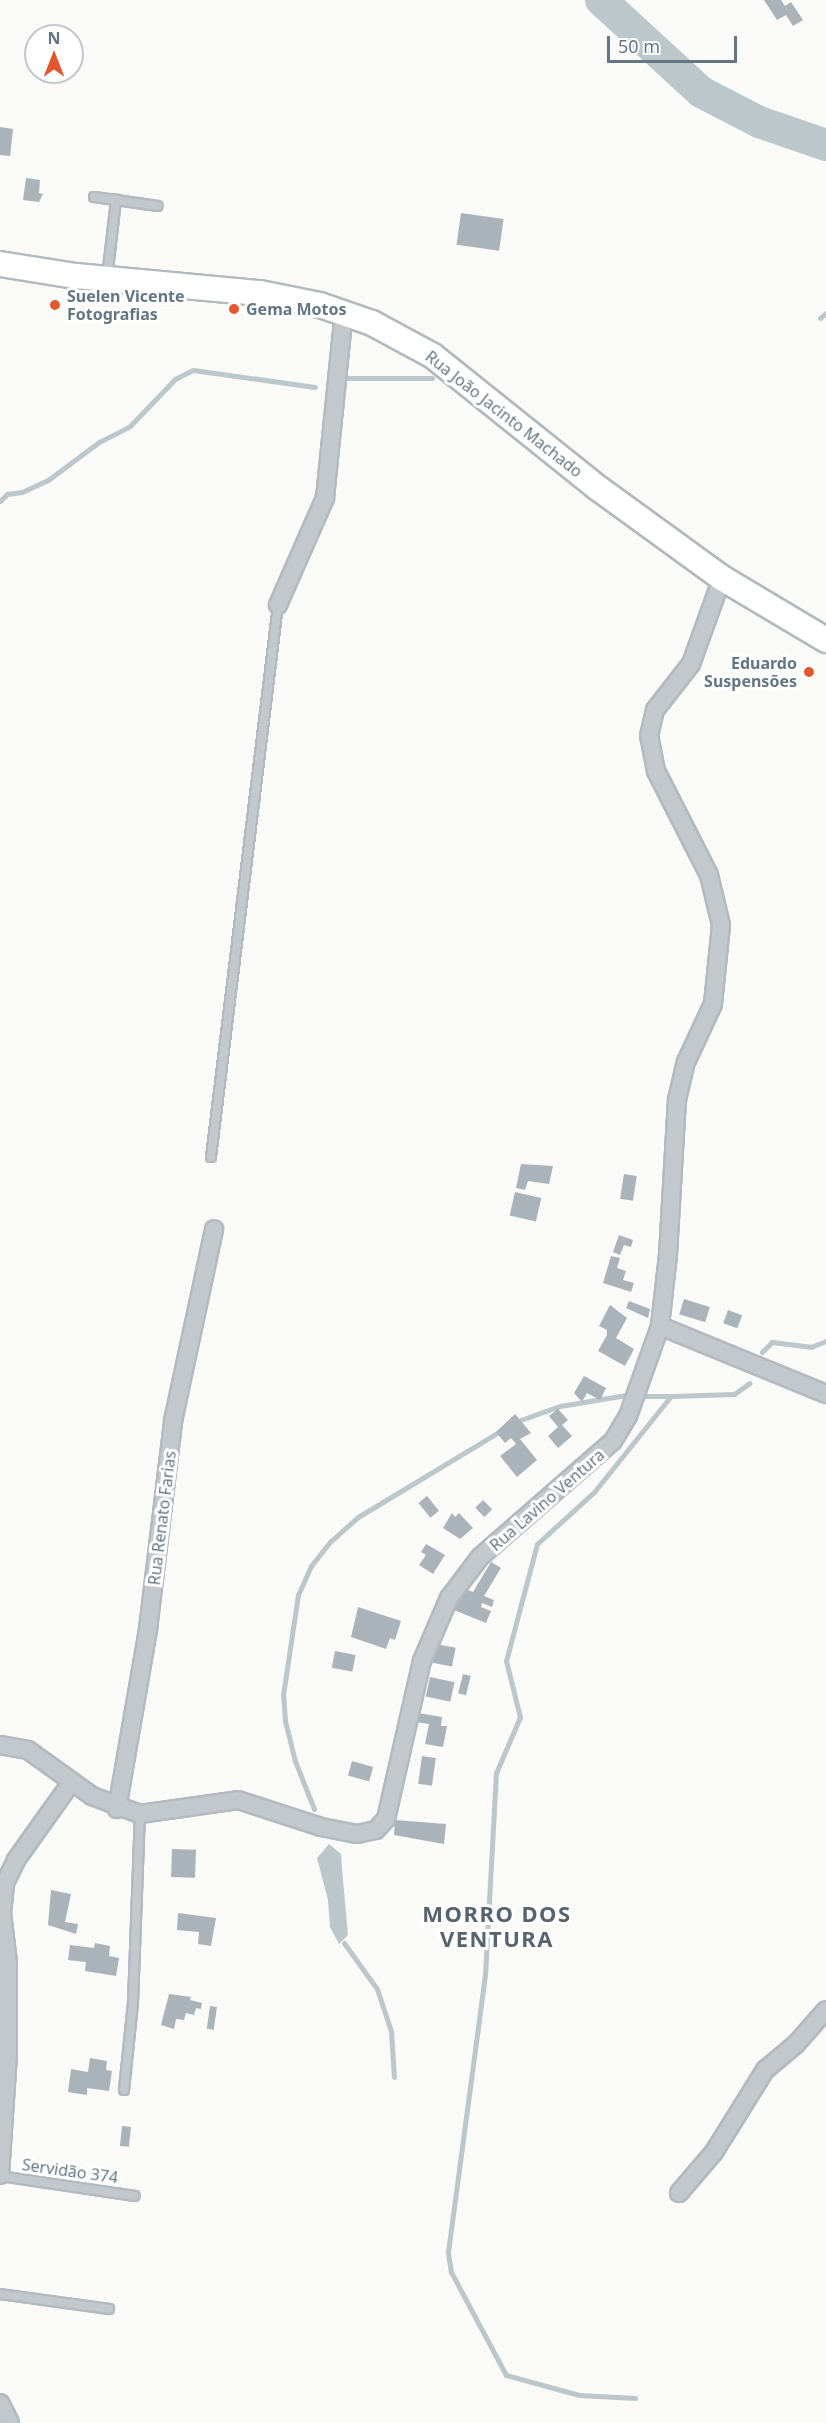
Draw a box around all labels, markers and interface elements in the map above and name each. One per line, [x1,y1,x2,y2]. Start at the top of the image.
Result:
north arrow [24,24,84,84]
scale bar [610,24,740,62]
text: N [47,27,61,49]
text: 50 m [618,34,660,58]
place label: Suelen Vicente Fotografias [67,286,185,324]
marker: Suelen Vicente Fotografias [48,298,62,312]
place label: Gema Motos [246,299,347,319]
marker: Gema Motos [227,302,241,316]
street label: Rua João Jacinto Machado [422,347,586,481]
place label: Eduardo Suspensões [704,653,797,691]
marker: Eduardo Suspensões [802,665,816,679]
street label: Rua Lavino Ventura [486,1445,608,1555]
street label: Rua Renato Farias [144,1450,180,1586]
district label: MORRO DOS VENTURA [422,1900,572,1952]
street label: Servidão 374 [21,2155,119,2187]

